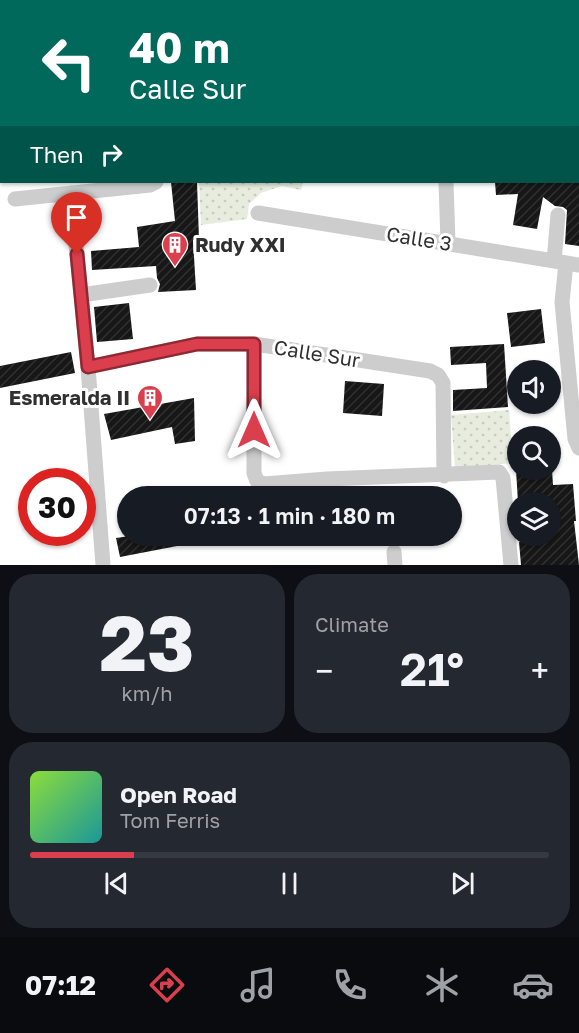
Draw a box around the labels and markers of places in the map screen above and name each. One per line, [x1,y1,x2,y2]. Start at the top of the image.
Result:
pin [51,192,102,254]
building icon: Rudy XXI [160,230,190,268]
place label: Rudy XXI [195,232,286,256]
building icon: Esmeralda II [135,383,165,421]
place label: Esmeralda II [9,385,130,409]

